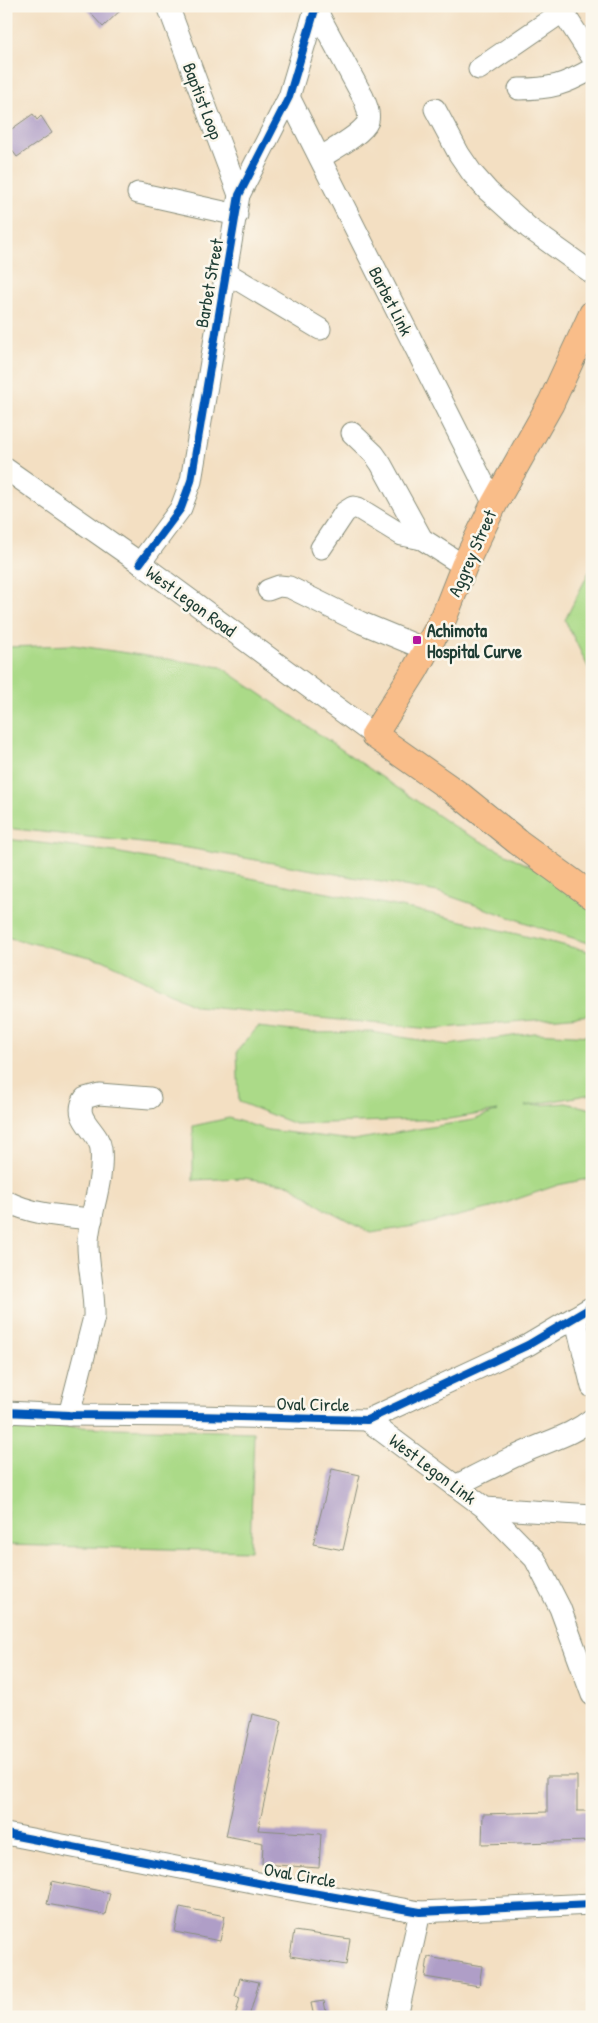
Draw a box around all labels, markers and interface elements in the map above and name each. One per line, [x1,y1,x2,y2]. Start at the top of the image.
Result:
street label: Baptist Loop [177,59,229,143]
street label: Barbet Street [189,236,229,329]
street label: Barbet Link [363,262,419,340]
street label: Aggrey Street [442,505,503,600]
street label: West Legon Road [141,560,241,642]
place label: Achimota Hospital Curve [427,618,523,665]
marker: Achimota Hospital Curve [411,634,423,646]
street label: Oval Circle [276,1391,350,1417]
street label: West Legon Link [384,1428,482,1510]
street label: Oval Circle [262,1856,338,1894]

